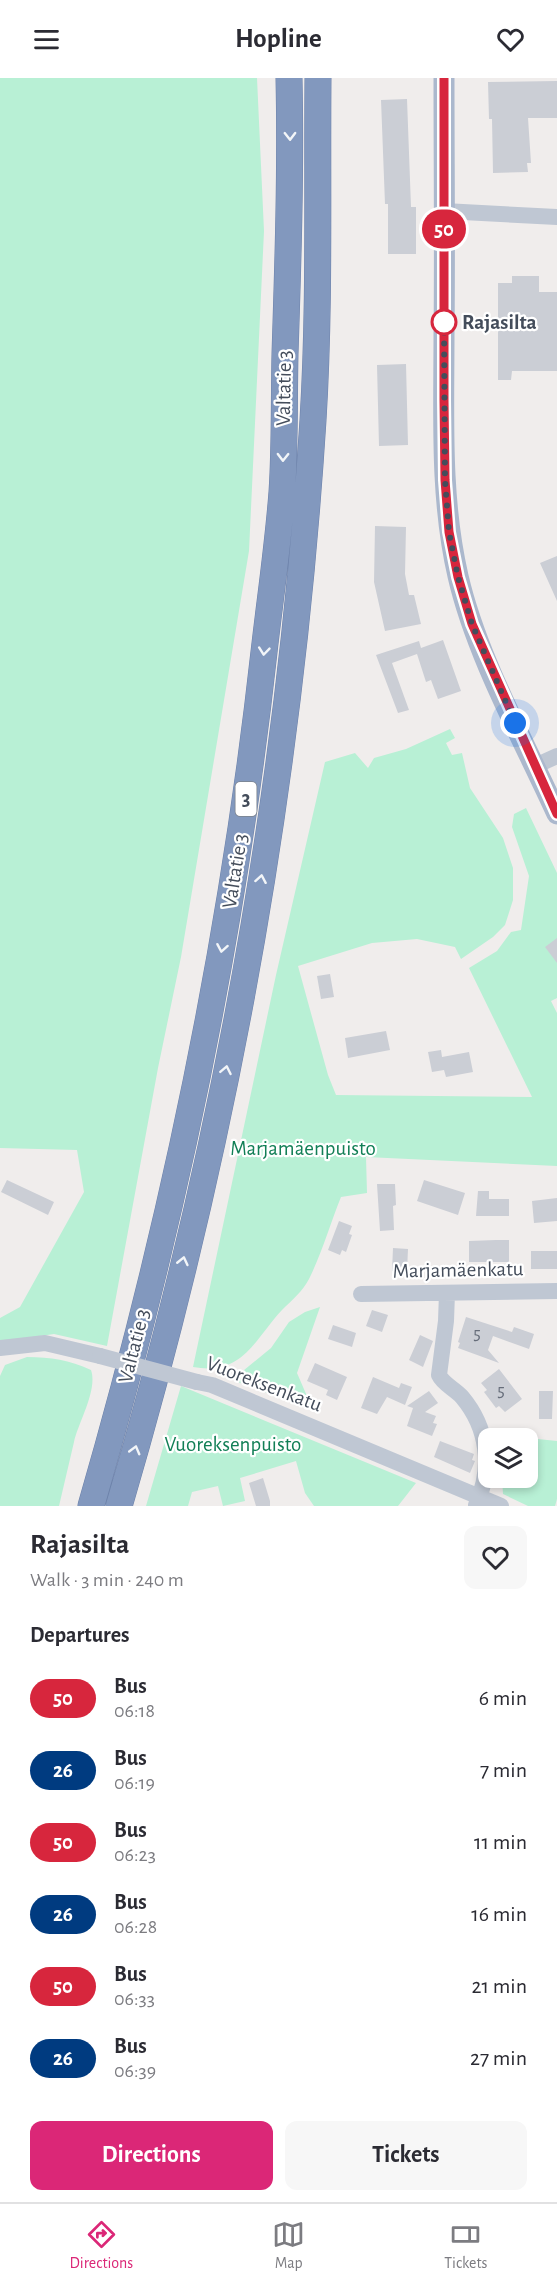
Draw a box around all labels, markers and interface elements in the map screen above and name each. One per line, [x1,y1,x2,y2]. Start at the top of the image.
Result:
icon: menu [30,23,63,56]
icon: heart [494,23,527,56]
text: Hopline [235,25,322,52]
one-way arrow [284,132,296,141]
line badge: 50 [417,210,471,248]
text: 50 [434,219,454,240]
marker: Rajasilta [431,309,457,335]
place label: Rajasilta [462,312,537,333]
street label: Valtatie 3 [273,350,295,426]
one-way arrow [276,453,289,462]
one-way arrow [258,647,271,656]
your location [500,708,530,738]
road number: 3 [236,782,256,816]
street label: Valtatie 3 [219,832,251,910]
one-way arrow [254,874,266,883]
one-way arrow [216,944,228,953]
one-way arrow [219,1066,232,1076]
park label: Marjamäenpuisto [230,1138,376,1159]
one-way arrow [176,1256,189,1266]
street label: Marjamäenkatu [392,1258,524,1282]
street label: Valtatie 3 [115,1307,153,1385]
house number: 5 [473,1325,481,1343]
street label: Vuoreksenkatu [203,1352,325,1416]
house number: 5 [497,1382,505,1400]
map controls [478,1428,538,1488]
button: layers [478,1428,538,1488]
park label: Vuoreksenpuisto [165,1434,301,1455]
one-way arrow [127,1445,140,1455]
button: heart [464,1526,527,1589]
text: Rajasilta [30,1531,130,1559]
text: Walk · 3 min · 240 m [30,1570,184,1590]
text: Departures [30,1624,130,1646]
text: Bus [114,1675,147,1697]
text: 6 min [479,1687,527,1709]
text: 50 [53,1688,73,1709]
text: 06:18 [114,1701,155,1721]
text: Bus [114,1747,147,1769]
text: 7 min [480,1759,527,1781]
text: 26 [53,1760,73,1781]
text: 06:19 [114,1773,155,1793]
text: Bus [114,1819,147,1841]
text: 11 min [474,1831,527,1853]
text: 50 [53,1832,73,1853]
text: 06:23 [114,1845,156,1865]
text: Bus [114,1891,147,1913]
text: 16 min [471,1903,527,1925]
text: 26 [53,1904,73,1925]
text: 06:28 [114,1917,157,1937]
text: Bus [114,1963,147,1985]
text: 21 min [472,1975,527,1997]
text: 50 [53,1976,73,1997]
text: 06:33 [114,1989,155,2009]
text: Bus [114,2035,147,2057]
text: 27 min [470,2047,527,2069]
text: 26 [53,2048,73,2069]
text: 06:39 [114,2061,156,2081]
button: Directions [30,2121,273,2190]
button: Tickets [285,2121,527,2190]
tab: Directions [69,2218,133,2273]
tab: Map [272,2218,305,2273]
tab: Tickets [444,2218,487,2273]

